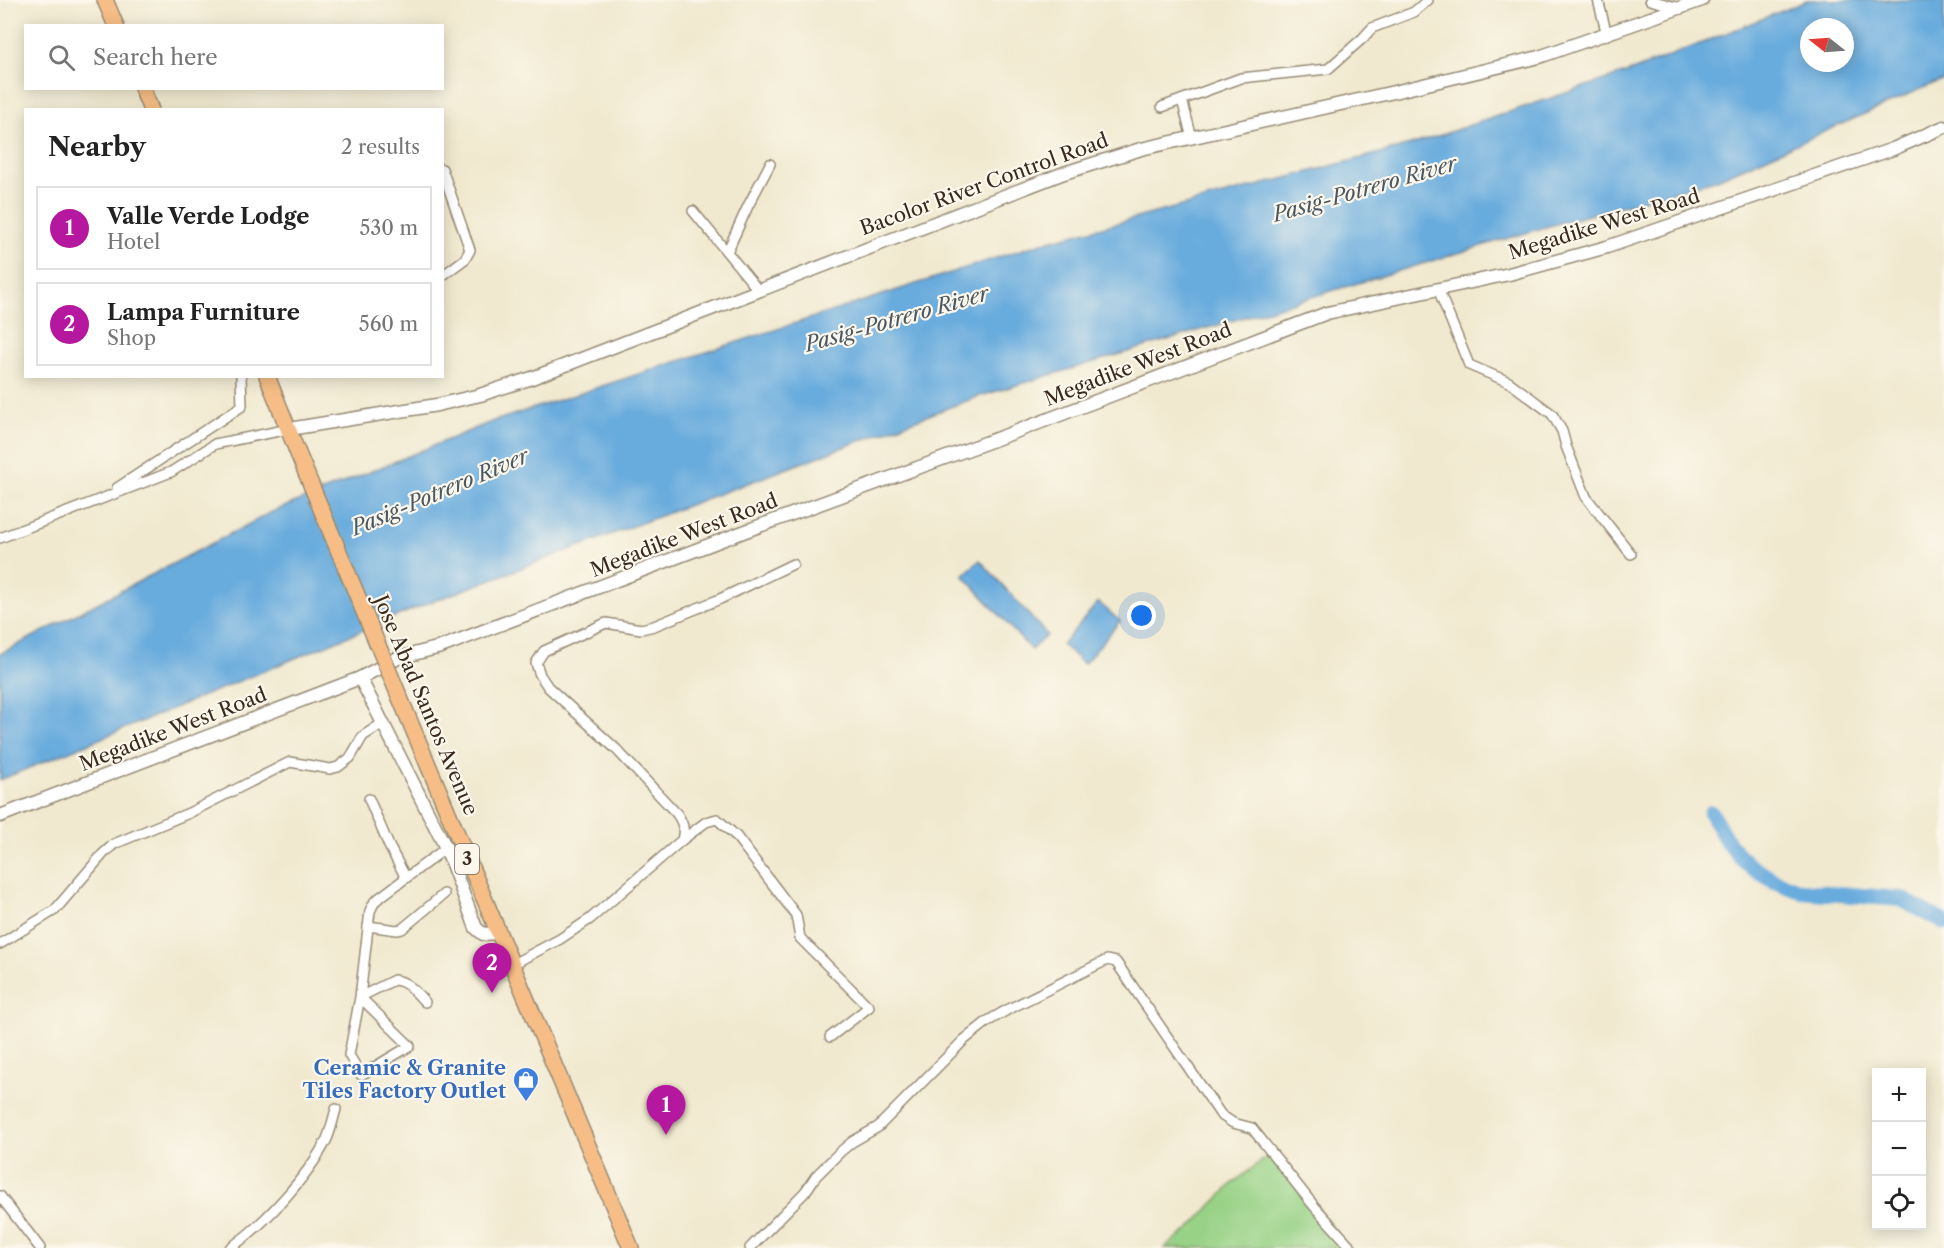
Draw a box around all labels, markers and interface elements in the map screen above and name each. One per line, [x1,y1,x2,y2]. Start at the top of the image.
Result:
north arrow [1800,18,1854,72]
search box [24,24,444,90]
icon: search [45,41,78,74]
text: Search here [93,44,218,71]
street label: Bacolor River Control Road [857,128,1111,240]
text: Nearby [48,131,146,163]
text: 2 results [341,135,420,159]
water label: Pasig-Potrero River [1268,150,1461,227]
street label: Megadike West Road [1506,183,1702,265]
text: Valle Verde Lodge [107,203,309,230]
text: 1 [65,216,74,240]
text: 530 m [360,216,418,240]
text: Hotel [107,230,160,254]
water label: Pasig-Potrero River [800,280,993,357]
text: Lampa Furniture [107,299,300,326]
text: 2 [64,312,75,336]
text: 560 m [359,312,418,336]
street label: Megadike West Road [1041,317,1235,411]
text: Shop [107,326,156,350]
water label: Pasig-Potrero River [345,442,533,541]
street label: Megadike West Road [587,488,781,582]
street label: Jose Abad Santos Avenue [367,588,483,819]
your location [1127,601,1156,630]
street label: Megadike West Road [76,682,270,776]
road number: 3 [455,844,479,874]
pin: 2 [472,944,512,993]
place label: Ceramic & Granite Tiles Factory Outlet [302,1056,506,1103]
shop icon: Ceramic & Granite Tiles Factory Outlet [511,1065,541,1103]
map controls [1872,1068,1926,1230]
button: + [1872,1068,1926,1122]
pin: 1 [646,1086,686,1135]
button: − [1872,1122,1926,1176]
button: locate [1872,1176,1926,1230]

